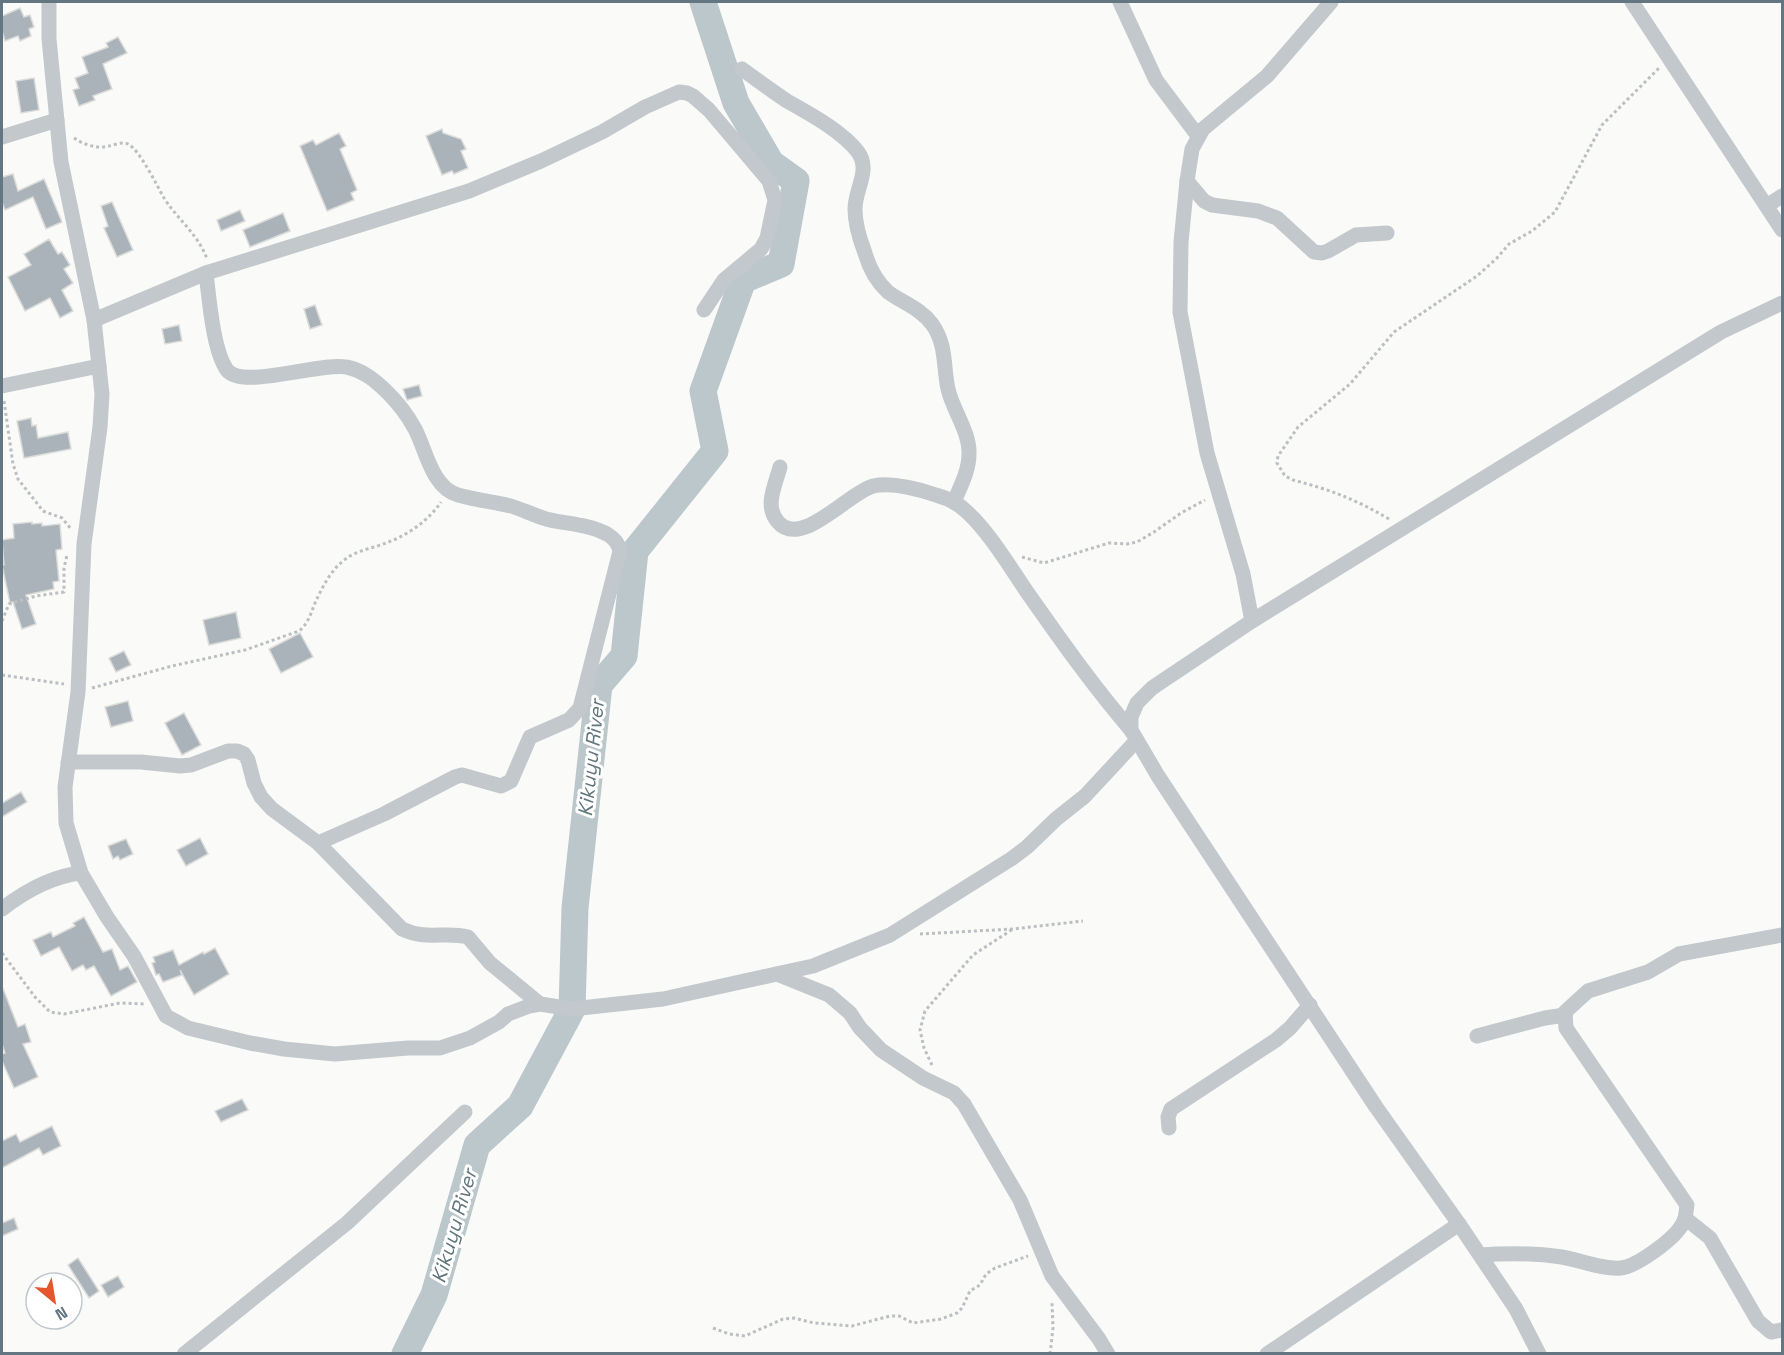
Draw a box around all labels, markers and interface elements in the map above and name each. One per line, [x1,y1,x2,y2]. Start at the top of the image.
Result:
water label: Kikuyu River [572,696,610,818]
water label: Kikuyu River [425,1164,483,1286]
north arrow [24,1271,84,1331]
text: N [51,1302,71,1325]

